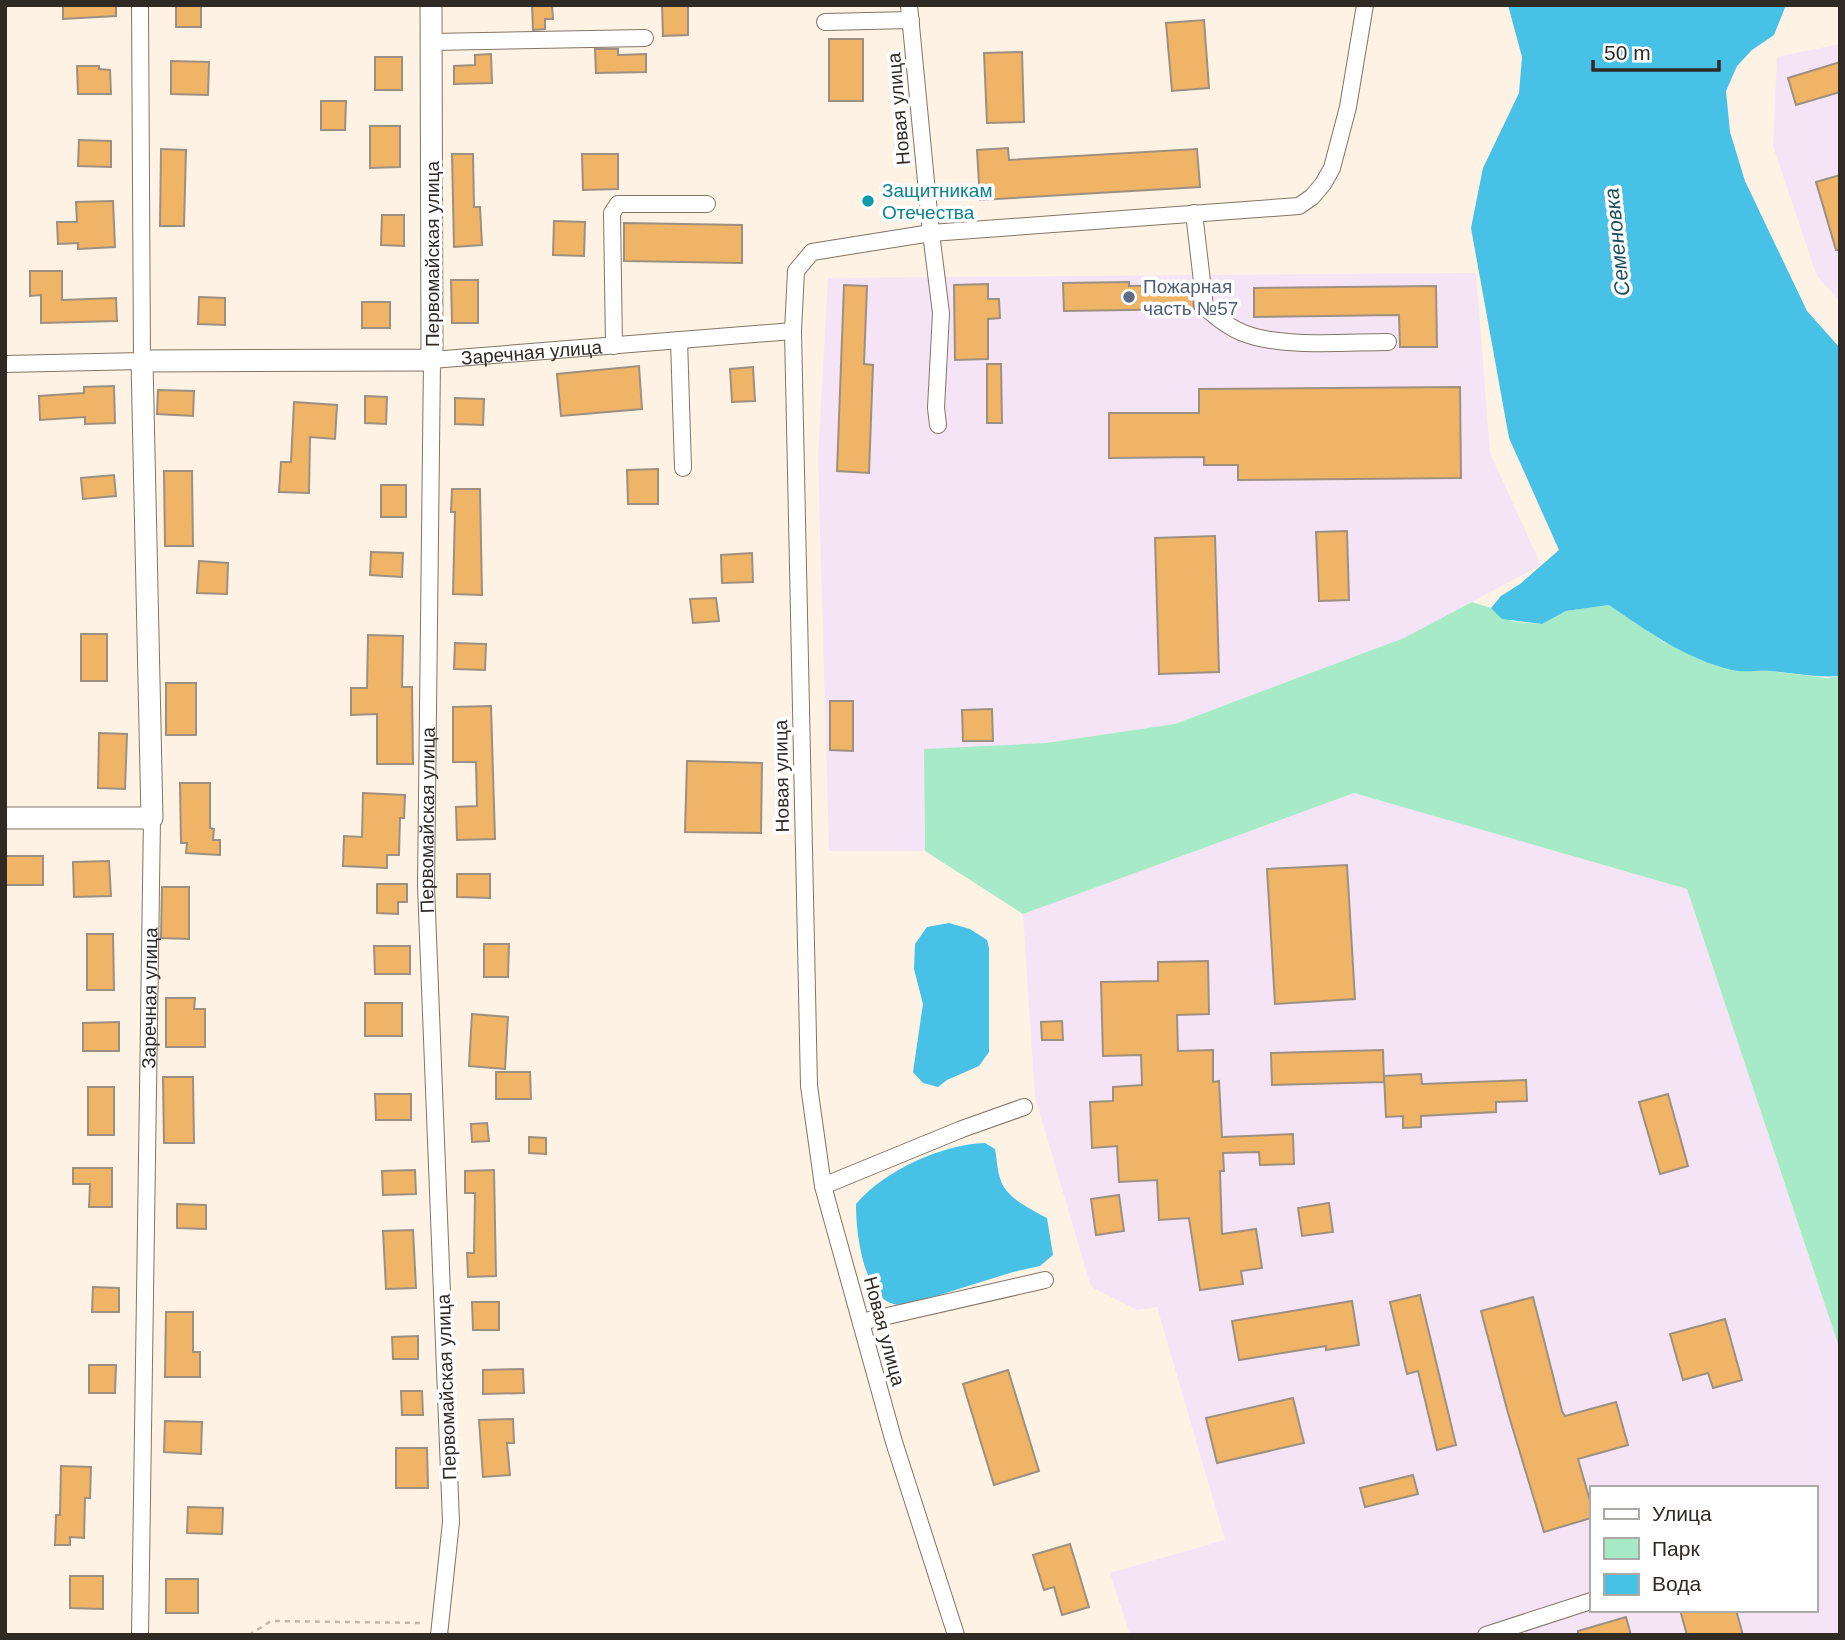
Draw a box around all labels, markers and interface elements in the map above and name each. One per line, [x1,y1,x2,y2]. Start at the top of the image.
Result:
scale bar [1593,28,1719,72]
text: 50 m [1604,41,1651,64]
street label: Новая улица [883,52,914,166]
street label: Первомайская улица [422,161,443,347]
place label: Защитникам Отечества [882,180,992,223]
water label: Семеновка [1599,187,1634,297]
marker: Защитникам Отечества [860,193,876,209]
place label: Пожарная часть №57 [1143,276,1238,319]
marker: Пожарная часть №57 [1121,289,1137,305]
street label: Заречная улица [460,336,603,369]
street label: Новая улица [770,719,793,832]
street label: Первомайская улица [416,726,439,914]
street label: Заречная улица [138,927,161,1069]
street label: Новая улица [860,1274,909,1389]
street label: Первомайская улица [433,1293,460,1480]
legend [1590,1486,1817,1612]
text: Улица [1652,1502,1712,1525]
text: Парк [1652,1537,1700,1560]
text: Вода [1652,1572,1701,1595]

